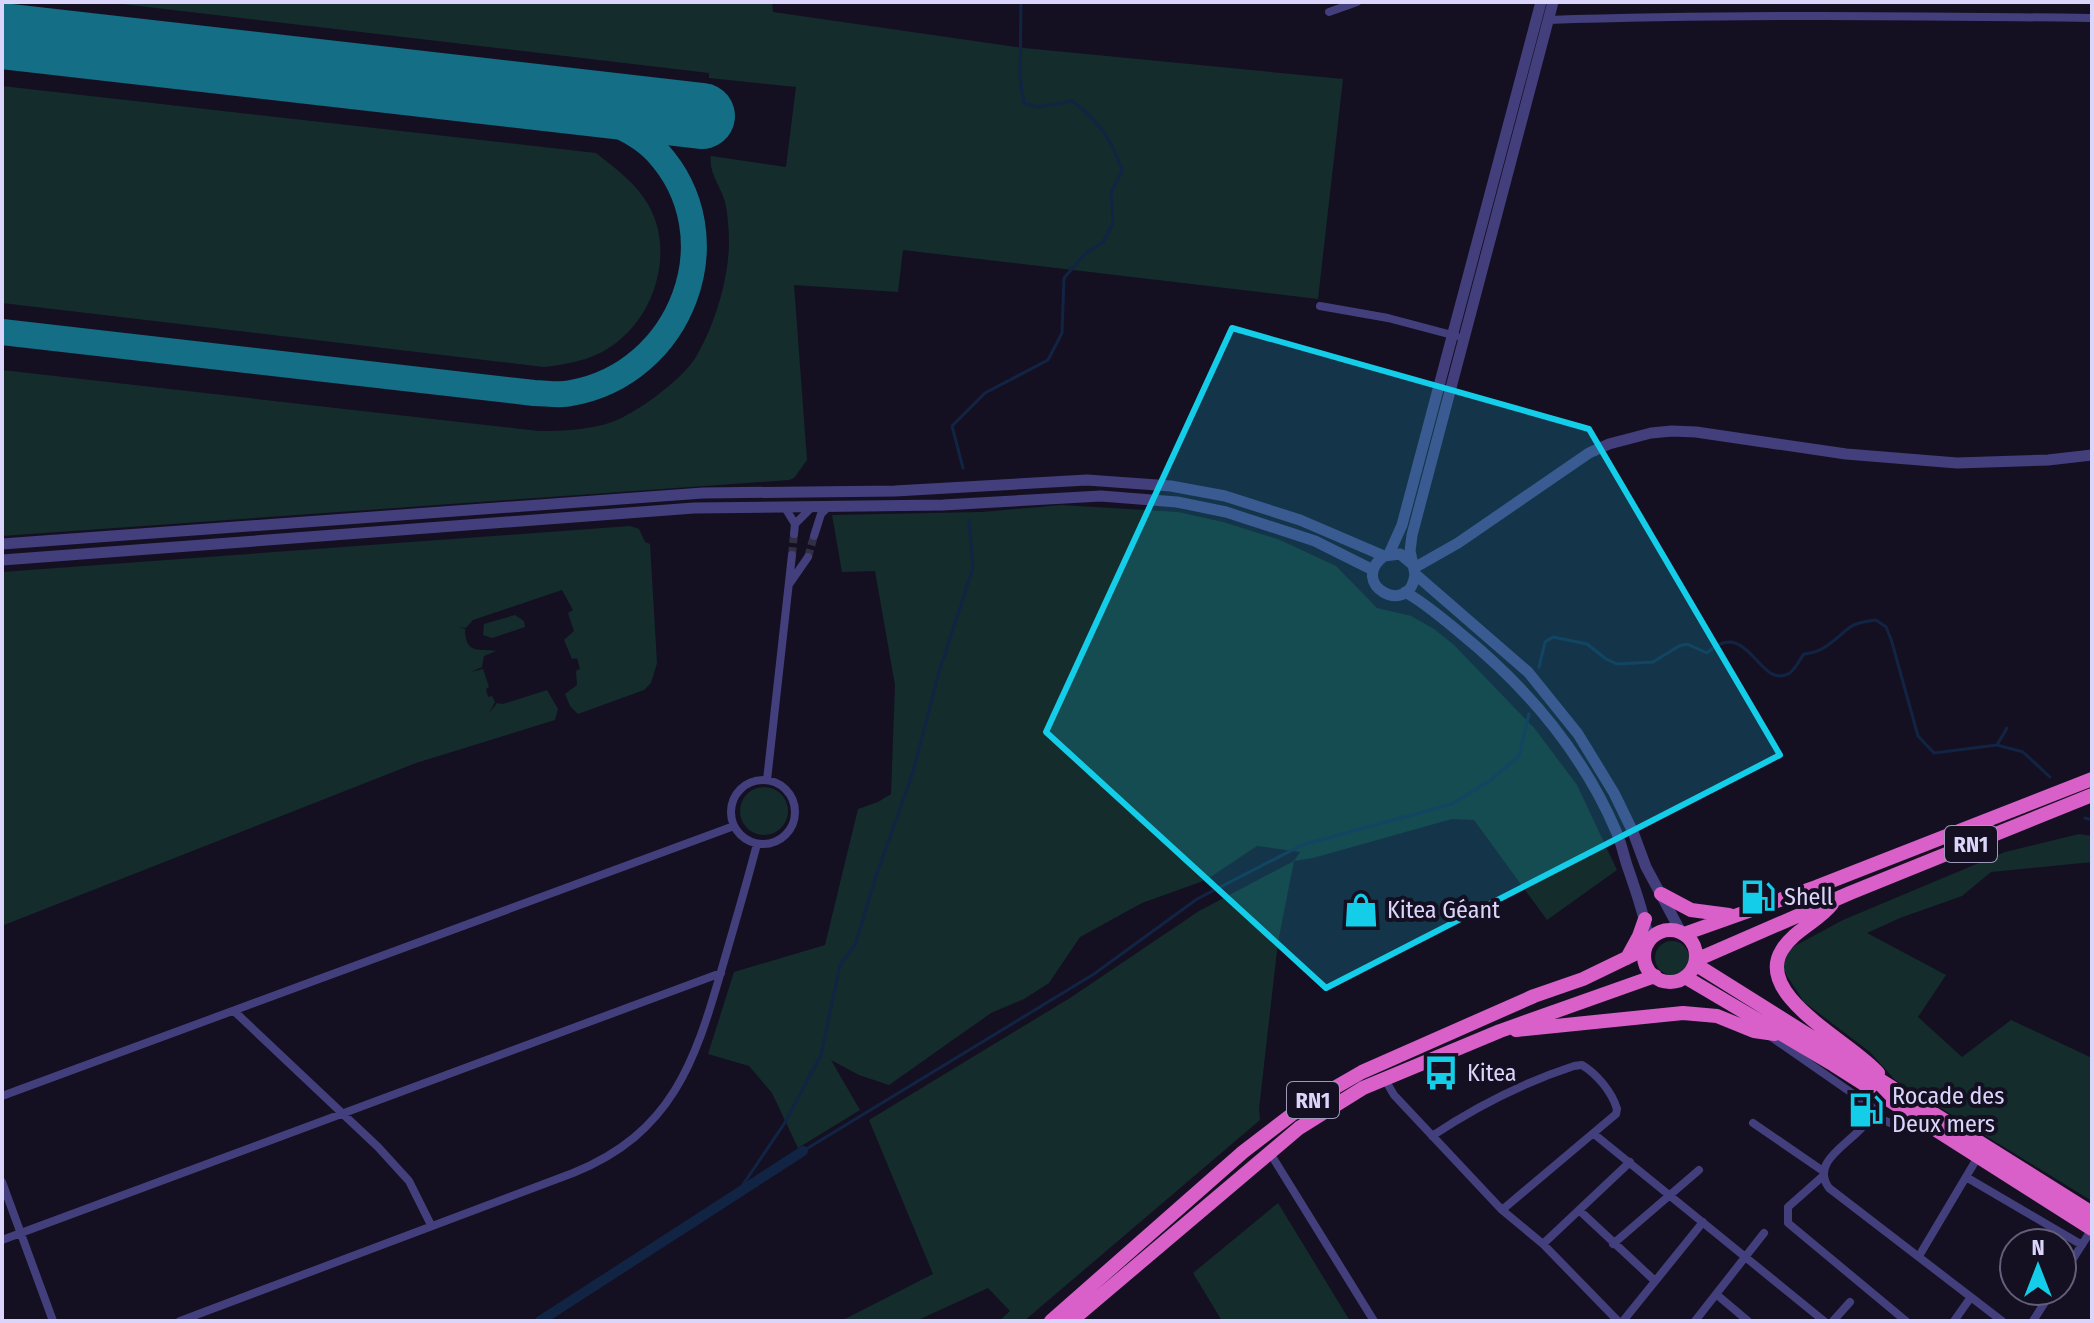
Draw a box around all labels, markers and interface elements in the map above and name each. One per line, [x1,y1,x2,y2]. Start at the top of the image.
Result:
road number: RN1 [1945,826,1997,862]
fuel station icon: Shell [1739,878,1777,916]
place label: Shell [1784,883,1833,911]
shop icon: Kitea Géant [1342,891,1380,929]
place label: Kitea Géant [1387,896,1500,924]
bus stop icon: Kitea [1422,1054,1460,1092]
place label: Kitea [1467,1059,1517,1087]
road number: RN1 [1287,1082,1339,1118]
place label: Rocade des Deux mers [1892,1082,2004,1138]
fuel station icon: Rocade des Deux mers [1847,1091,1885,1129]
north arrow [1998,1227,2078,1307]
text: N [2031,1234,2045,1261]

